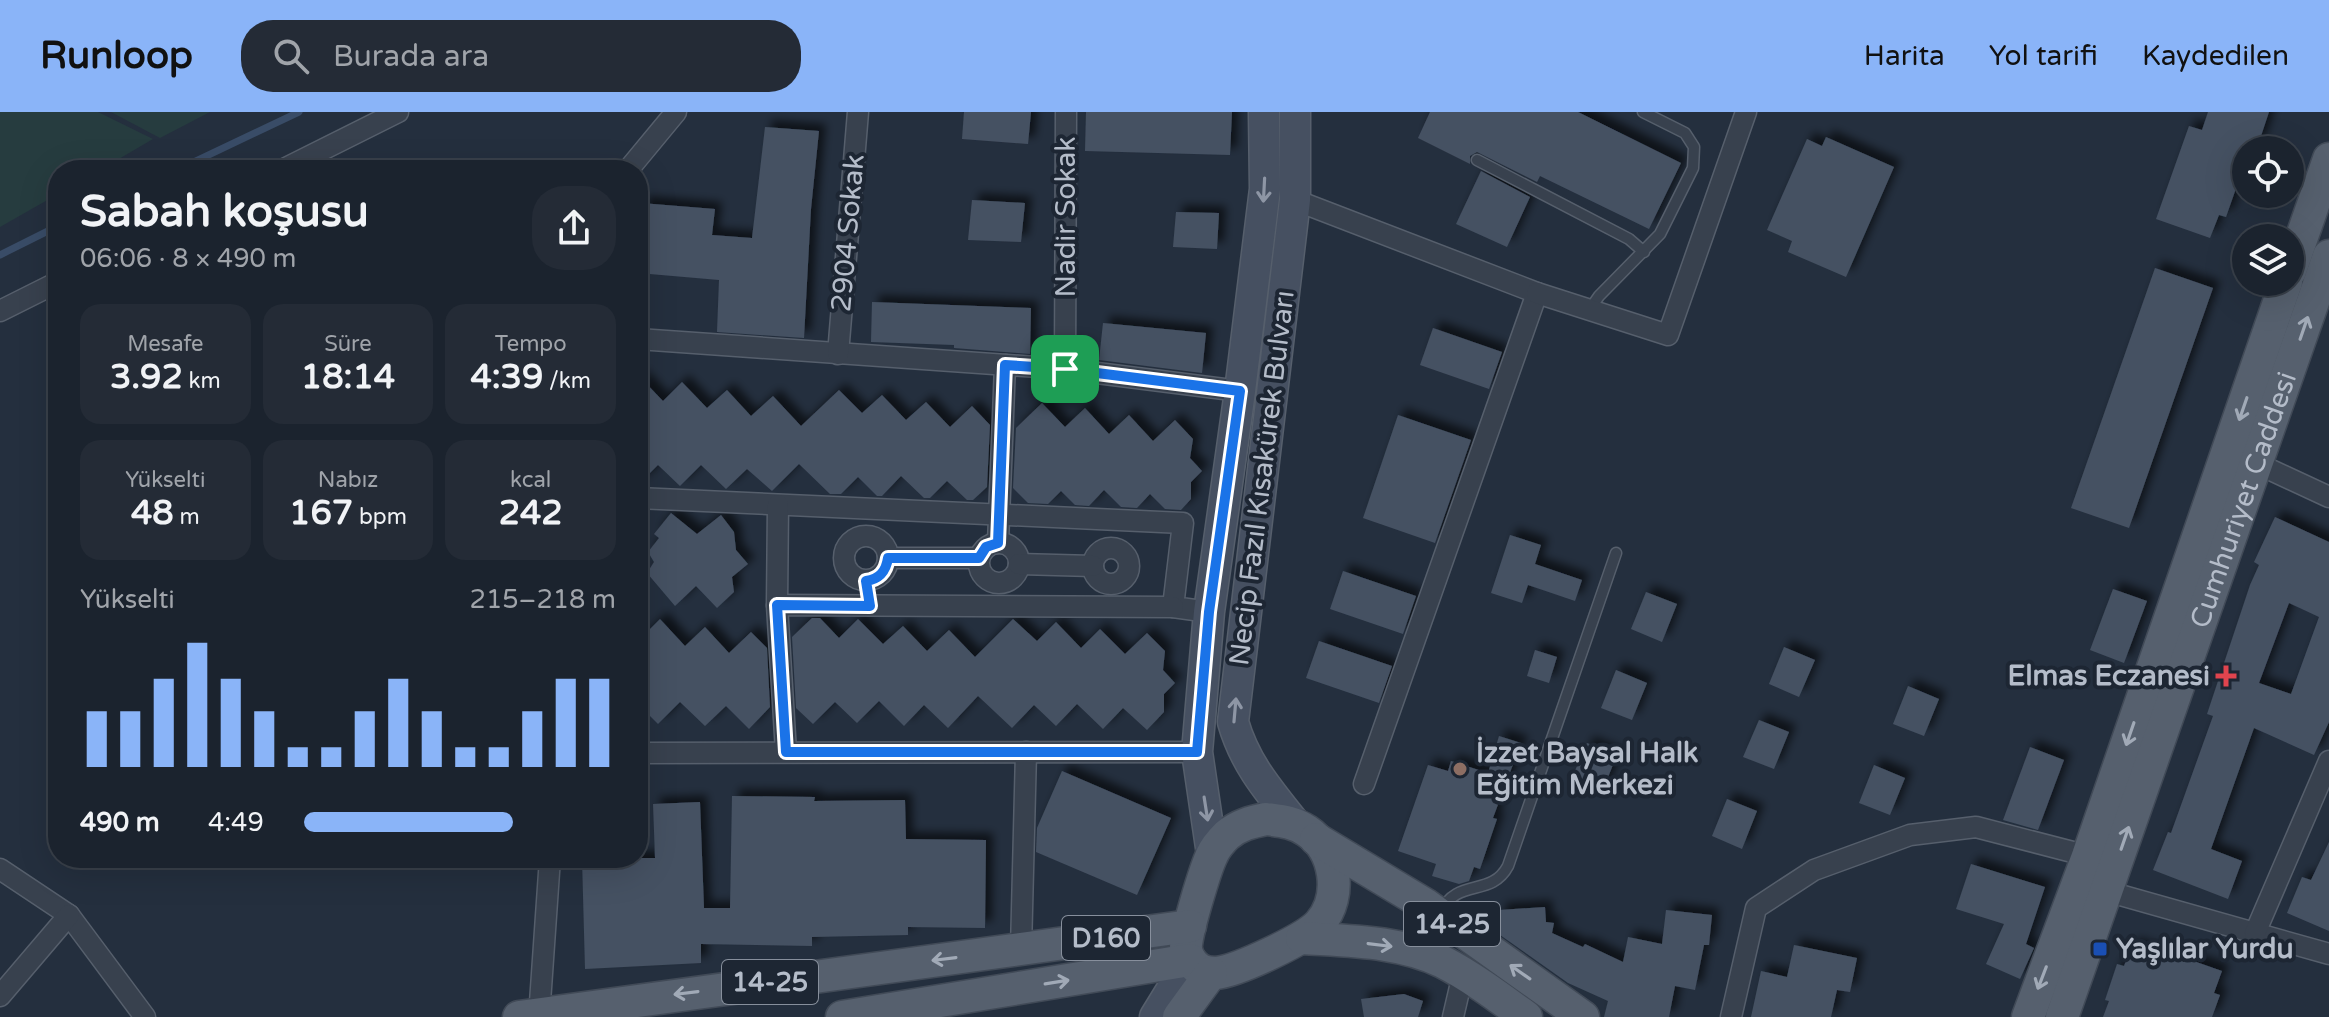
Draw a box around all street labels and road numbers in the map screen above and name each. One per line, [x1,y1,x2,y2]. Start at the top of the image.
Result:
street label: Nadir Sokak [1049,136,1083,298]
street label: 2904 Sokak [824,153,872,313]
street label: Necip Fazıl Kısakürek Bulvarı [1222,288,1302,668]
street label: Cumhuriyet Caddesi [2183,367,2304,633]
road number: 14-25 [1404,902,1500,946]
road number: D160 [1062,916,1150,960]
road number: 14-25 [722,960,818,1004]

